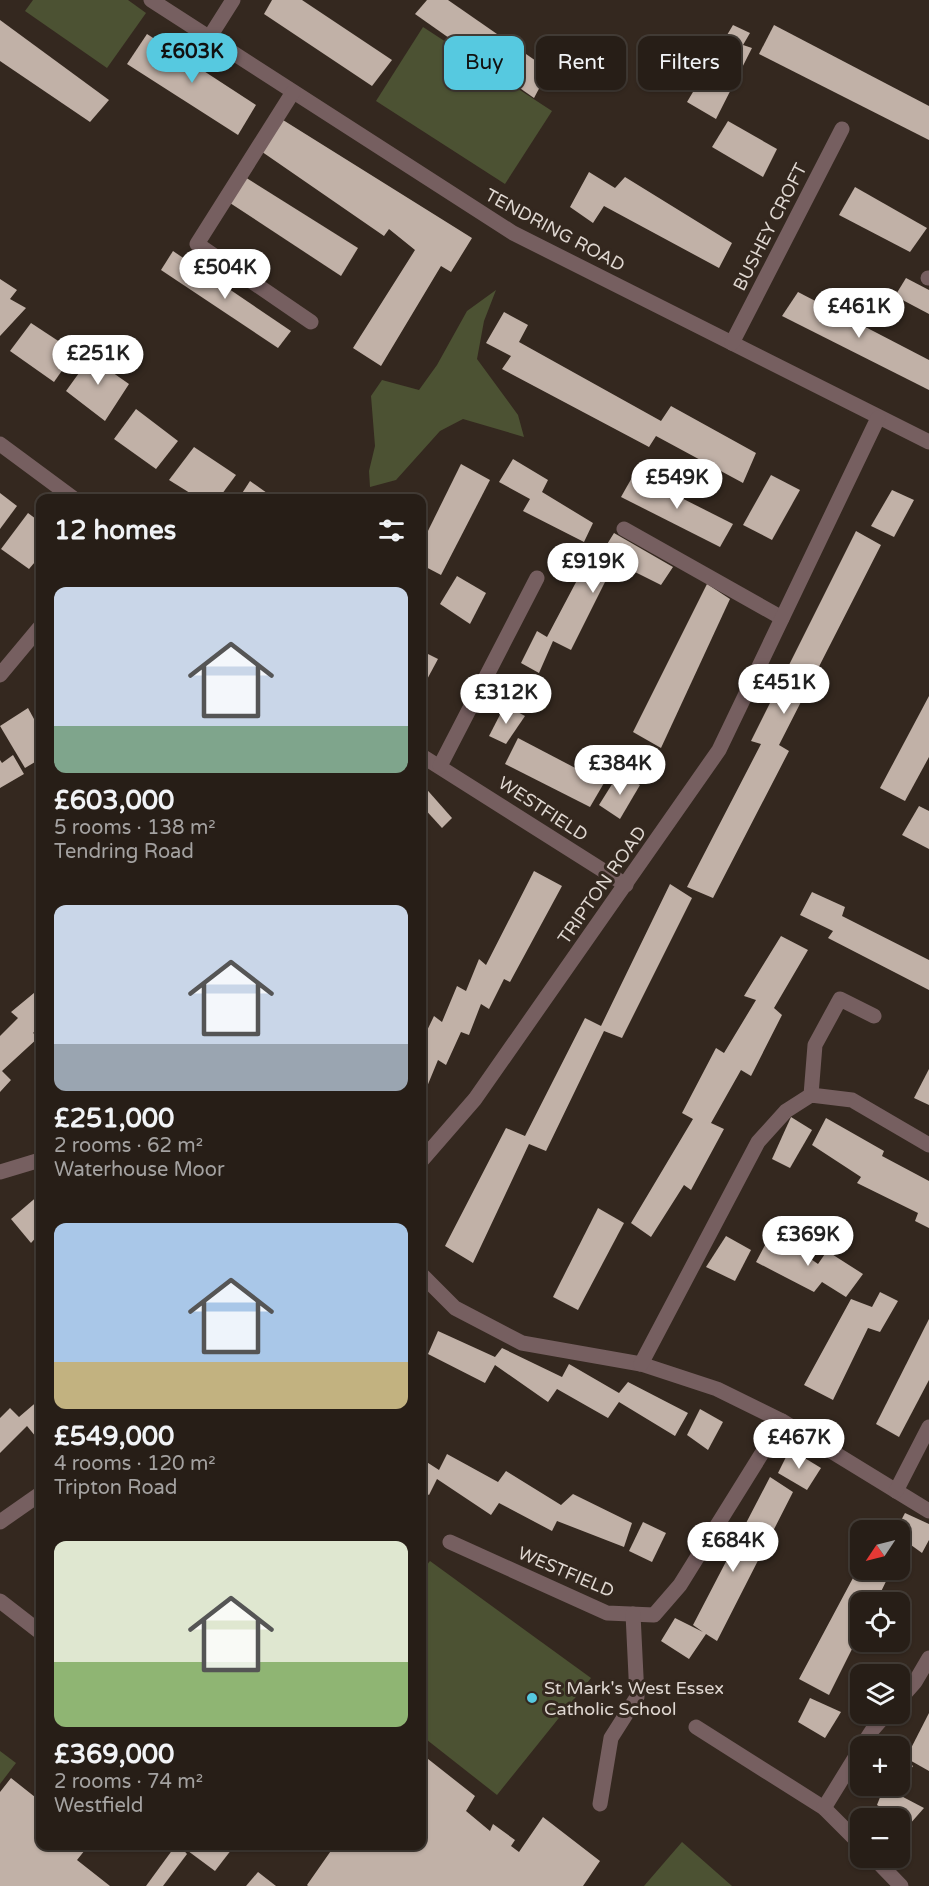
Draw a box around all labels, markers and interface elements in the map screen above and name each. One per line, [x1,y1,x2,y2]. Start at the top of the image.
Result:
pin: £603K [150,33,234,84]
chip: Buy [444,36,524,90]
chip: Rent [536,36,626,90]
chip: Filters [638,36,741,90]
text: £603K [160,40,224,64]
street label: BUSHEY CROFT [728,159,812,295]
street label: TENDRING ROAD [481,184,629,276]
pin: £504K [183,249,267,300]
text: £504K [193,256,257,280]
pin: £461K [817,288,901,339]
text: £461K [827,295,891,319]
pin: £251K [56,335,140,386]
text: £251K [66,342,130,366]
pin: £549K [635,459,719,510]
text: £549K [645,466,709,490]
icon: filters [375,514,408,547]
text: 12 homes [54,515,176,546]
pin: £919K [551,543,635,594]
text: £919K [561,550,625,574]
icon: home [177,626,285,734]
pin: £451K [742,664,826,715]
text: £451K [752,671,816,695]
pin: £312K [464,674,548,725]
text: £312K [474,681,538,705]
pin: £384K [578,745,662,796]
text: £384K [588,752,652,776]
street label: WESTFIELD [494,772,592,846]
text: £603,000 [54,785,174,816]
text: 5 rooms · 138 m² [54,816,216,840]
street label: TRIPTON ROAD [553,822,651,948]
text: Tendring Road [54,840,194,864]
icon: home [177,944,285,1052]
text: £251,000 [54,1103,174,1134]
text: 2 rooms · 62 m² [54,1134,203,1158]
text: Waterhouse Moor [54,1158,225,1182]
pin: £369K [766,1216,850,1267]
text: £369K [776,1223,840,1247]
icon: home [177,1262,285,1370]
pin: £467K [757,1419,841,1470]
text: £549,000 [54,1421,174,1452]
text: £467K [767,1426,831,1450]
text: 4 rooms · 120 m² [54,1452,216,1476]
text: Tripton Road [54,1476,177,1500]
north arrow [850,1520,910,1580]
map controls [850,1520,910,1868]
pin: £684K [691,1522,775,1573]
text: £684K [701,1529,765,1553]
street label: WESTFIELD [515,1542,617,1602]
icon: home [177,1580,285,1688]
button: locate [850,1592,910,1652]
button: layers [850,1664,910,1724]
place label: St Mark's West Essex Catholic School [544,1677,724,1720]
marker: St Mark's West Essex Catholic School [525,1691,539,1705]
button: + [850,1736,910,1796]
text: £369,000 [54,1739,174,1770]
text: 2 rooms · 74 m² [54,1770,203,1794]
text: Westfield [54,1794,143,1818]
button: − [850,1808,910,1868]

